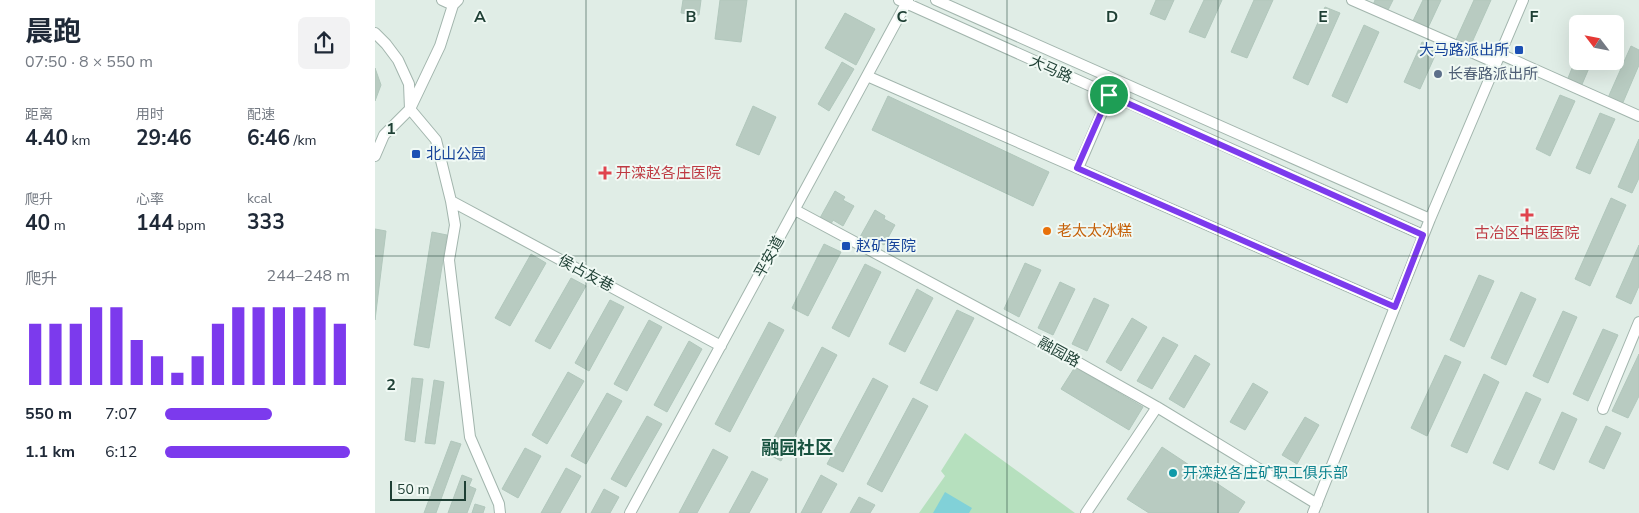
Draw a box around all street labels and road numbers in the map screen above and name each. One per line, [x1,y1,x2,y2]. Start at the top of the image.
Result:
street label: 大马路 [1026,51,1076,87]
street label: 平安道 [749,232,789,282]
street label: 侯占友巷 [555,250,617,296]
street label: 融园路 [1034,332,1084,372]

